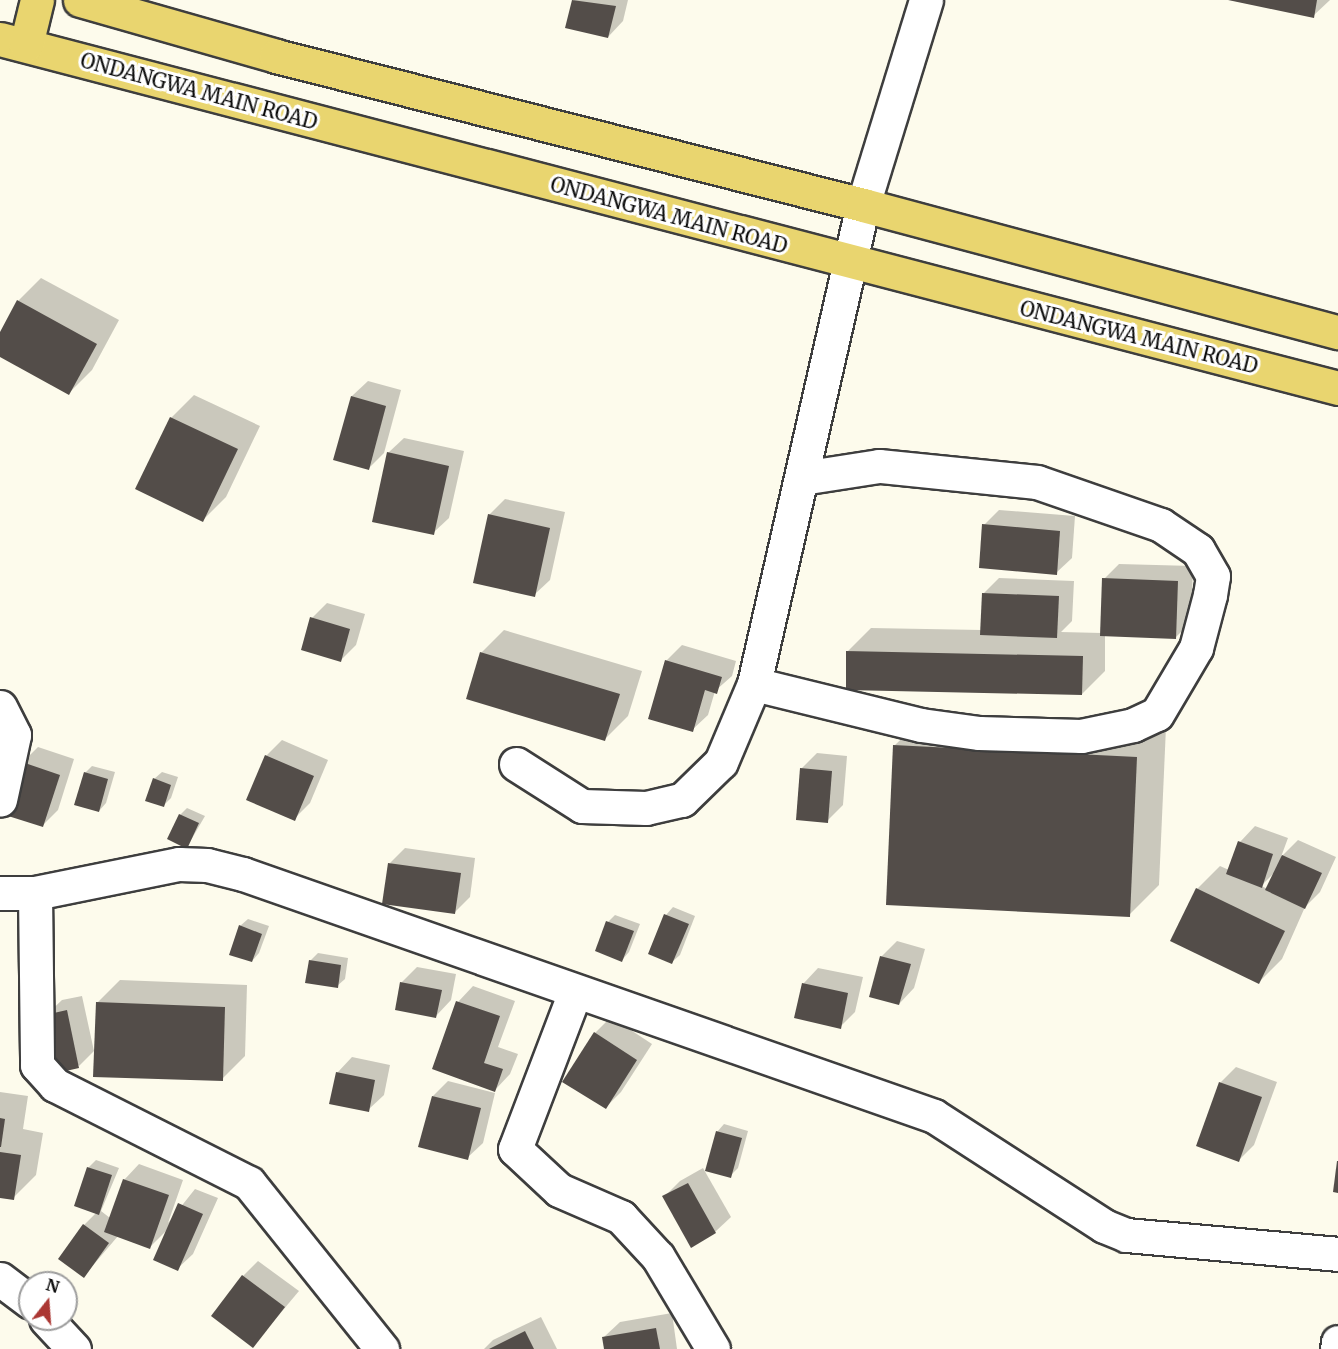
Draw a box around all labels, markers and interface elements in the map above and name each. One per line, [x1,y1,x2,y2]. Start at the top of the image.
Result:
street label: ONDANGWA MAIN ROAD [78,48,320,134]
street label: ONDANGWA MAIN ROAD [548,172,790,258]
street label: ONDANGWA MAIN ROAD [1018,296,1260,378]
north arrow [18,1271,78,1331]
text: N [44,1274,62,1297]

